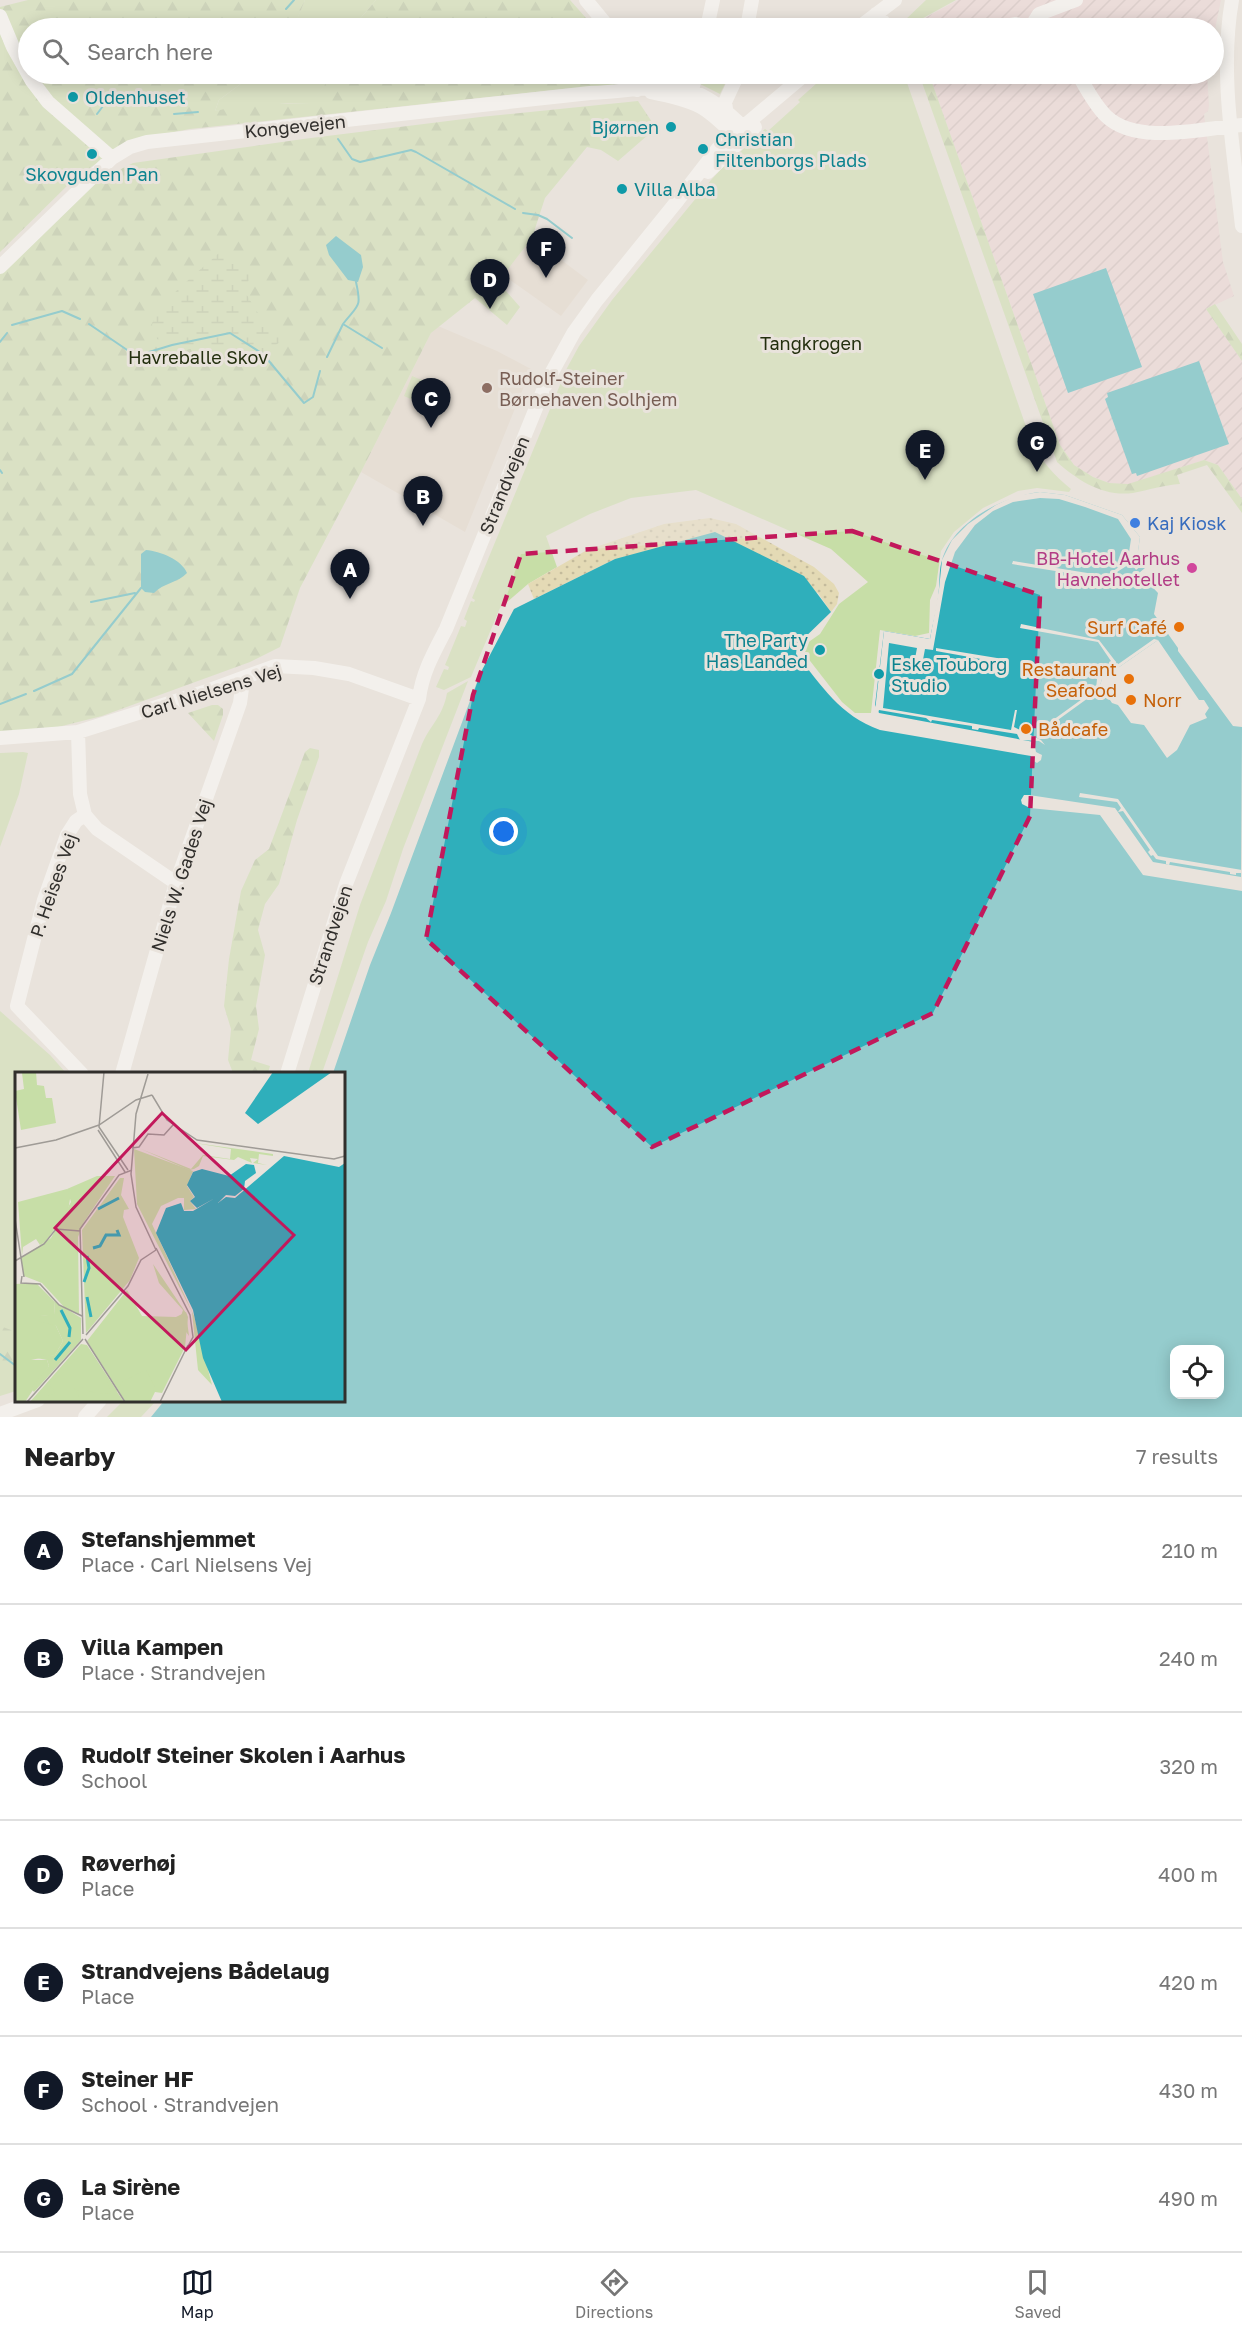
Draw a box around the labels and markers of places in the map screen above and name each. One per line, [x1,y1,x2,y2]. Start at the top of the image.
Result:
place label: Oldenhuset [85,86,186,108]
marker: Oldenhuset [66,90,80,104]
place label: Bjørnen [592,116,659,138]
marker: Bjørnen [664,120,678,134]
place label: Christian Filtenborgs Plads [715,128,867,171]
marker: Christian Filtenborgs Plads [696,142,710,156]
marker: Skovguden Pan [85,147,99,161]
place label: Skovguden Pan [25,163,159,185]
place label: Villa Alba [634,178,716,200]
marker: Villa Alba [615,182,629,196]
pin: F [526,228,566,278]
pin: D [470,260,510,309]
place label: Rudolf-Steiner Børnehaven Solhjem [499,367,677,410]
pin: C [412,378,450,428]
marker: Rudolf-Steiner Børnehaven Solhjem [480,381,494,395]
pin: G [1018,422,1056,472]
pin: E [906,430,944,480]
pin: B [404,476,442,526]
place label: Kaj Kiosk [1147,512,1227,534]
marker: Kaj Kiosk [1128,516,1142,530]
place label: BB-Hotel Aarhus Havnehotellet [1036,547,1180,590]
pin: A [330,550,370,599]
marker: BB-Hotel Aarhus Havnehotellet [1185,561,1199,575]
place label: Surf Café [1087,616,1167,638]
marker: Surf Café [1172,620,1186,634]
place label: The Party Has Landed [706,629,808,672]
marker: The Party Has Landed [813,643,827,657]
place label: Eske Touborg Studio [891,653,1007,696]
place label: Restaurant Seafood [1022,658,1117,701]
marker: Eske Touborg Studio [872,667,886,681]
marker: Restaurant Seafood [1122,672,1136,686]
place label: Norr [1143,689,1182,711]
marker: Norr [1124,693,1138,707]
place label: Bådcafe [1038,718,1108,740]
marker: Bådcafe [1019,722,1033,736]

